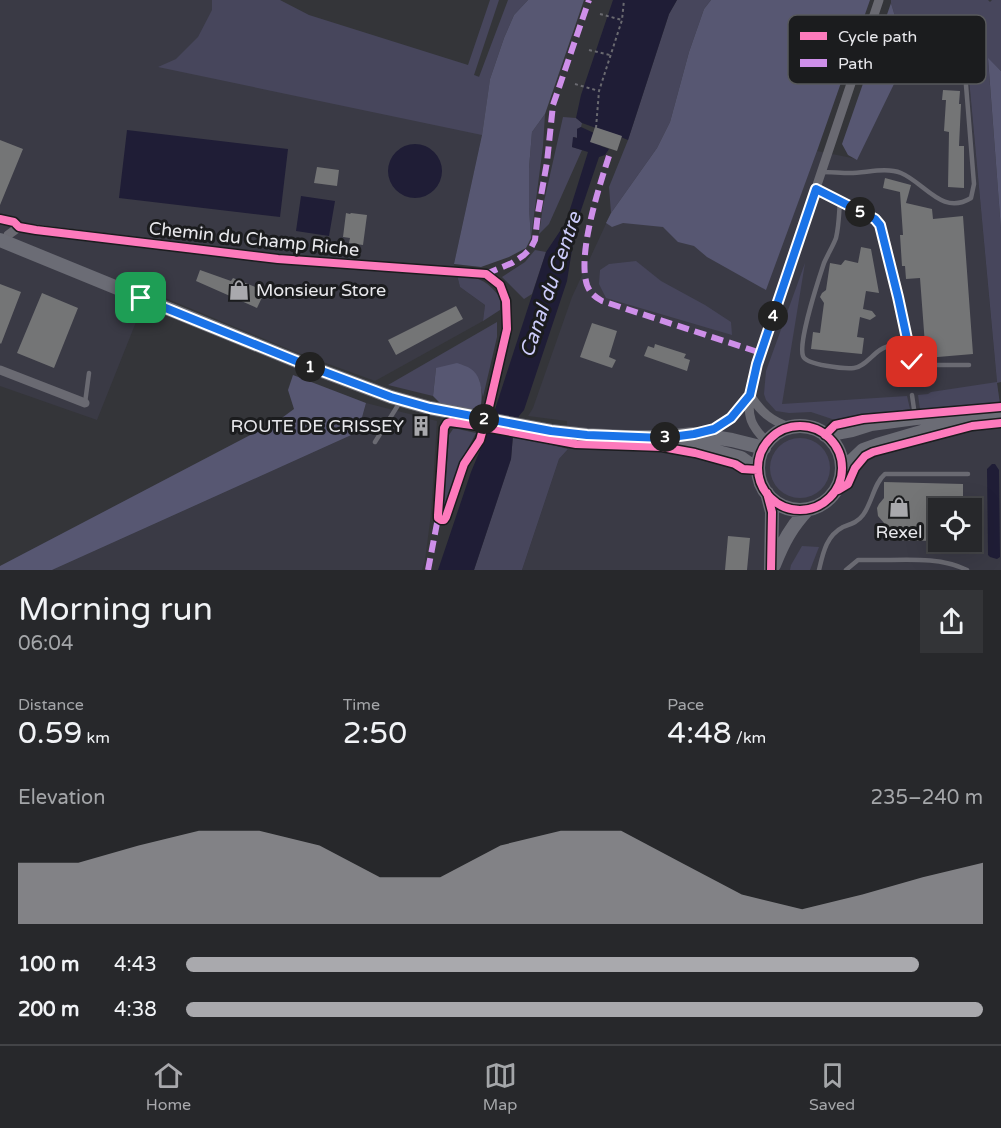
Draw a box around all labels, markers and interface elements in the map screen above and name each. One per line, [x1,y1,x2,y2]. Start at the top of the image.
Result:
legend [788,15,986,84]
text: Cycle path [838,27,917,47]
text: Path [838,54,873,74]
pin: 5 [845,197,875,227]
text: 5 [855,202,865,222]
water label: Canal du Centre [515,208,588,361]
street label: Chemin du Champ Riche [148,217,360,261]
pin [115,272,166,323]
shop icon: Monsieur Store [227,278,251,302]
place label: Monsieur Store [256,279,386,301]
icon: arrive [124,281,157,314]
pin: 4 [758,301,788,331]
text: 4 [768,306,778,326]
pin [886,336,937,387]
icon: check [895,345,928,378]
pin: 1 [295,352,325,382]
text: 1 [305,357,315,377]
pin: 2 [469,404,499,434]
text: 2 [479,409,489,429]
building icon: ROUTE DE CRISSEY [409,414,433,438]
place label: ROUTE DE CRISSEY [230,415,404,437]
pin: 3 [650,422,680,452]
text: 3 [660,427,670,447]
shop icon: Rexel [887,495,911,519]
map controls [928,498,982,552]
button: locate [928,498,982,552]
place label: Rexel [875,521,923,543]
text: Morning run [18,590,213,629]
button: share [920,590,983,653]
text: 06:04 [18,632,73,656]
text: Distance [18,695,84,715]
text: Time [343,695,380,715]
text: Pace [667,695,704,715]
text: 0.59 [18,715,82,752]
text: 2:50 [343,715,407,752]
text: 4:48 [667,715,732,752]
text: km [82,728,110,748]
text: /km [732,728,766,748]
text: Elevation [18,786,105,810]
text: 235–240 m [870,786,983,810]
text: 100 m [18,953,79,977]
text: 4:43 [114,953,157,977]
text: 200 m [18,998,79,1022]
text: 4:38 [114,998,157,1022]
tab: Home [146,1059,191,1115]
tab: Map [483,1059,517,1115]
tab: Saved [809,1059,855,1115]

